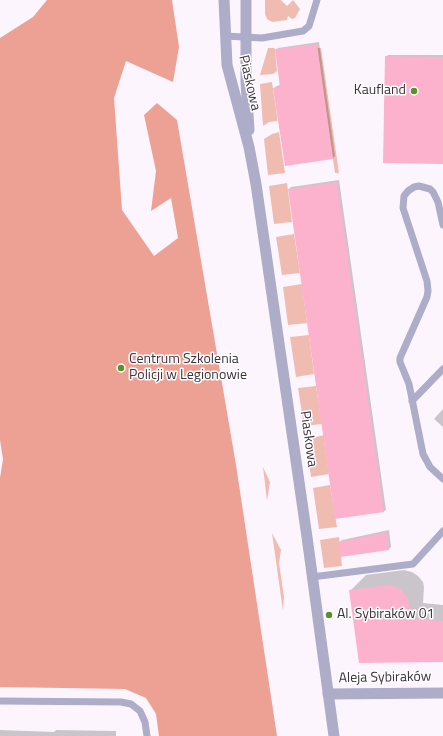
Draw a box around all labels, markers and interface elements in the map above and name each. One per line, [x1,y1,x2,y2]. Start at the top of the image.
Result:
street label: Piaskowa [234,54,264,112]
place label: Kaufland [354,83,406,99]
marker: Kaufland [409,86,419,96]
place label: Centrum Szkolenia Policji w Legionowie [129,352,247,384]
marker: Centrum Szkolenia Policji w Legionowie [116,363,126,373]
street label: Piaskowa [296,410,320,468]
place label: Al. Sybiraków 01 [337,607,434,623]
marker: Al. Sybiraków 01 [324,610,334,620]
street label: Aleja Sybiraków [338,669,432,687]

